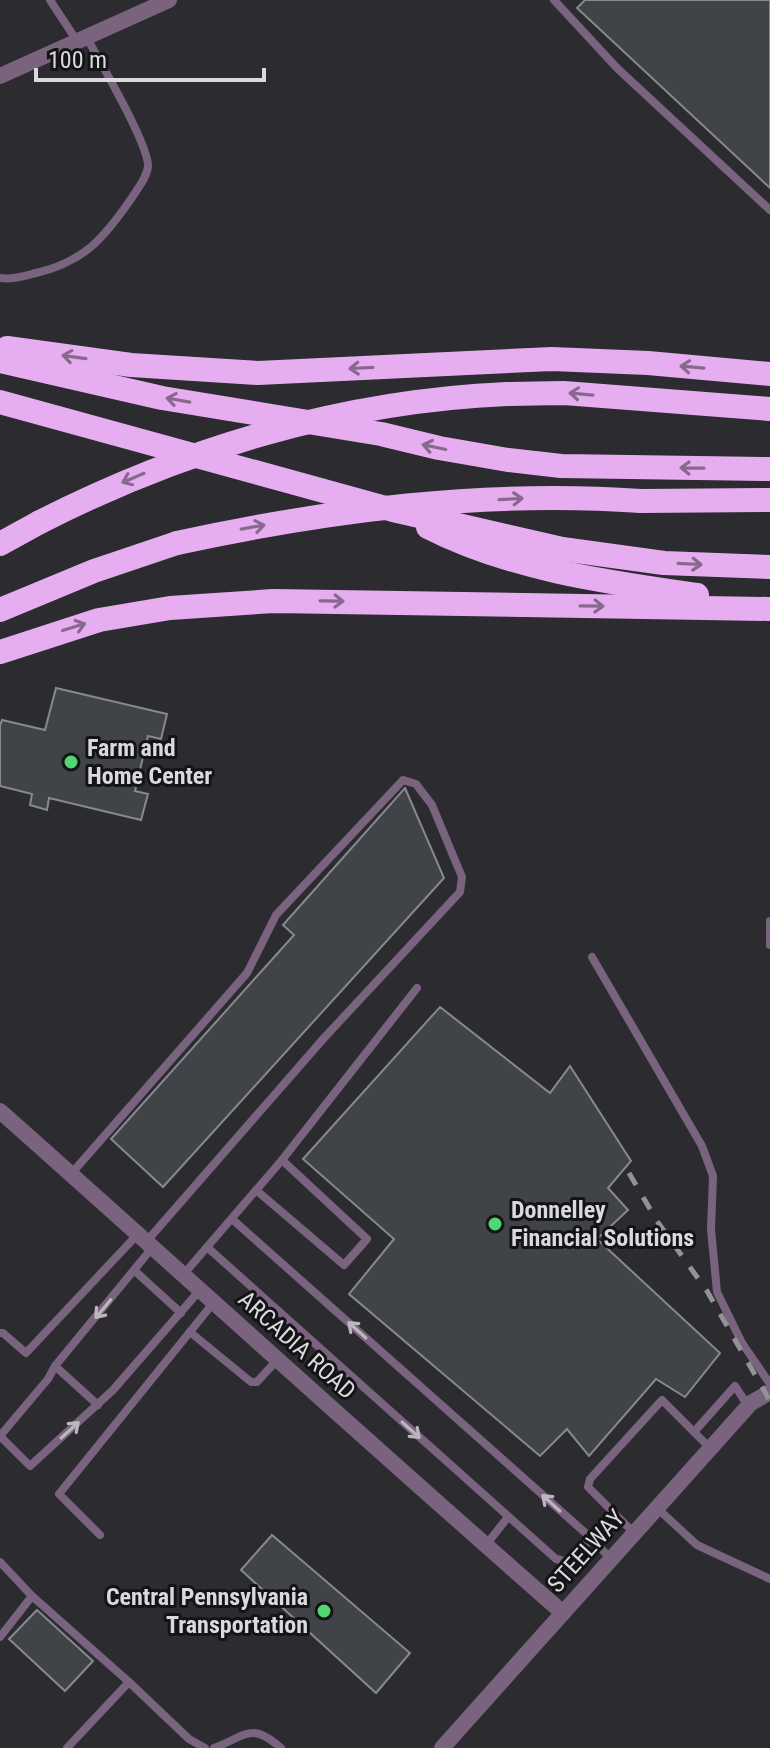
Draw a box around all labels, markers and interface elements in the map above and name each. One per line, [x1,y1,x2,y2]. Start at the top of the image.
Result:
scale bar [36,32,264,82]
text: 100 m [48,46,107,74]
one-way arrow [62,349,87,364]
one-way arrow [679,359,706,374]
one-way arrow [348,361,375,376]
one-way arrow [568,387,595,402]
one-way arrow [166,392,191,407]
one-way arrow [421,439,447,454]
one-way arrow [679,460,706,476]
one-way arrow [121,472,145,487]
one-way arrow [497,491,524,506]
one-way arrow [240,519,265,534]
one-way arrow [676,557,703,572]
one-way arrow [318,593,345,609]
one-way arrow [578,598,605,613]
one-way arrow [62,619,87,634]
place label: Farm and Home Center [87,734,212,790]
marker: Farm and Home Center [62,753,80,771]
place label: Donnelley Financial Solutions [511,1196,694,1252]
marker: Donnelley Financial Solutions [486,1215,504,1233]
street label: ARCADIA ROAD [233,1285,361,1405]
one-way arrow [94,1298,112,1318]
one-way arrow [348,1321,368,1339]
one-way arrow [60,1421,80,1440]
one-way arrow [401,1421,421,1440]
one-way arrow [542,1494,562,1512]
street label: STEELWAY [542,1504,631,1598]
place label: Central Pennsylvania Transportation [106,1583,308,1639]
marker: Central Pennsylvania Transportation [315,1602,333,1620]

